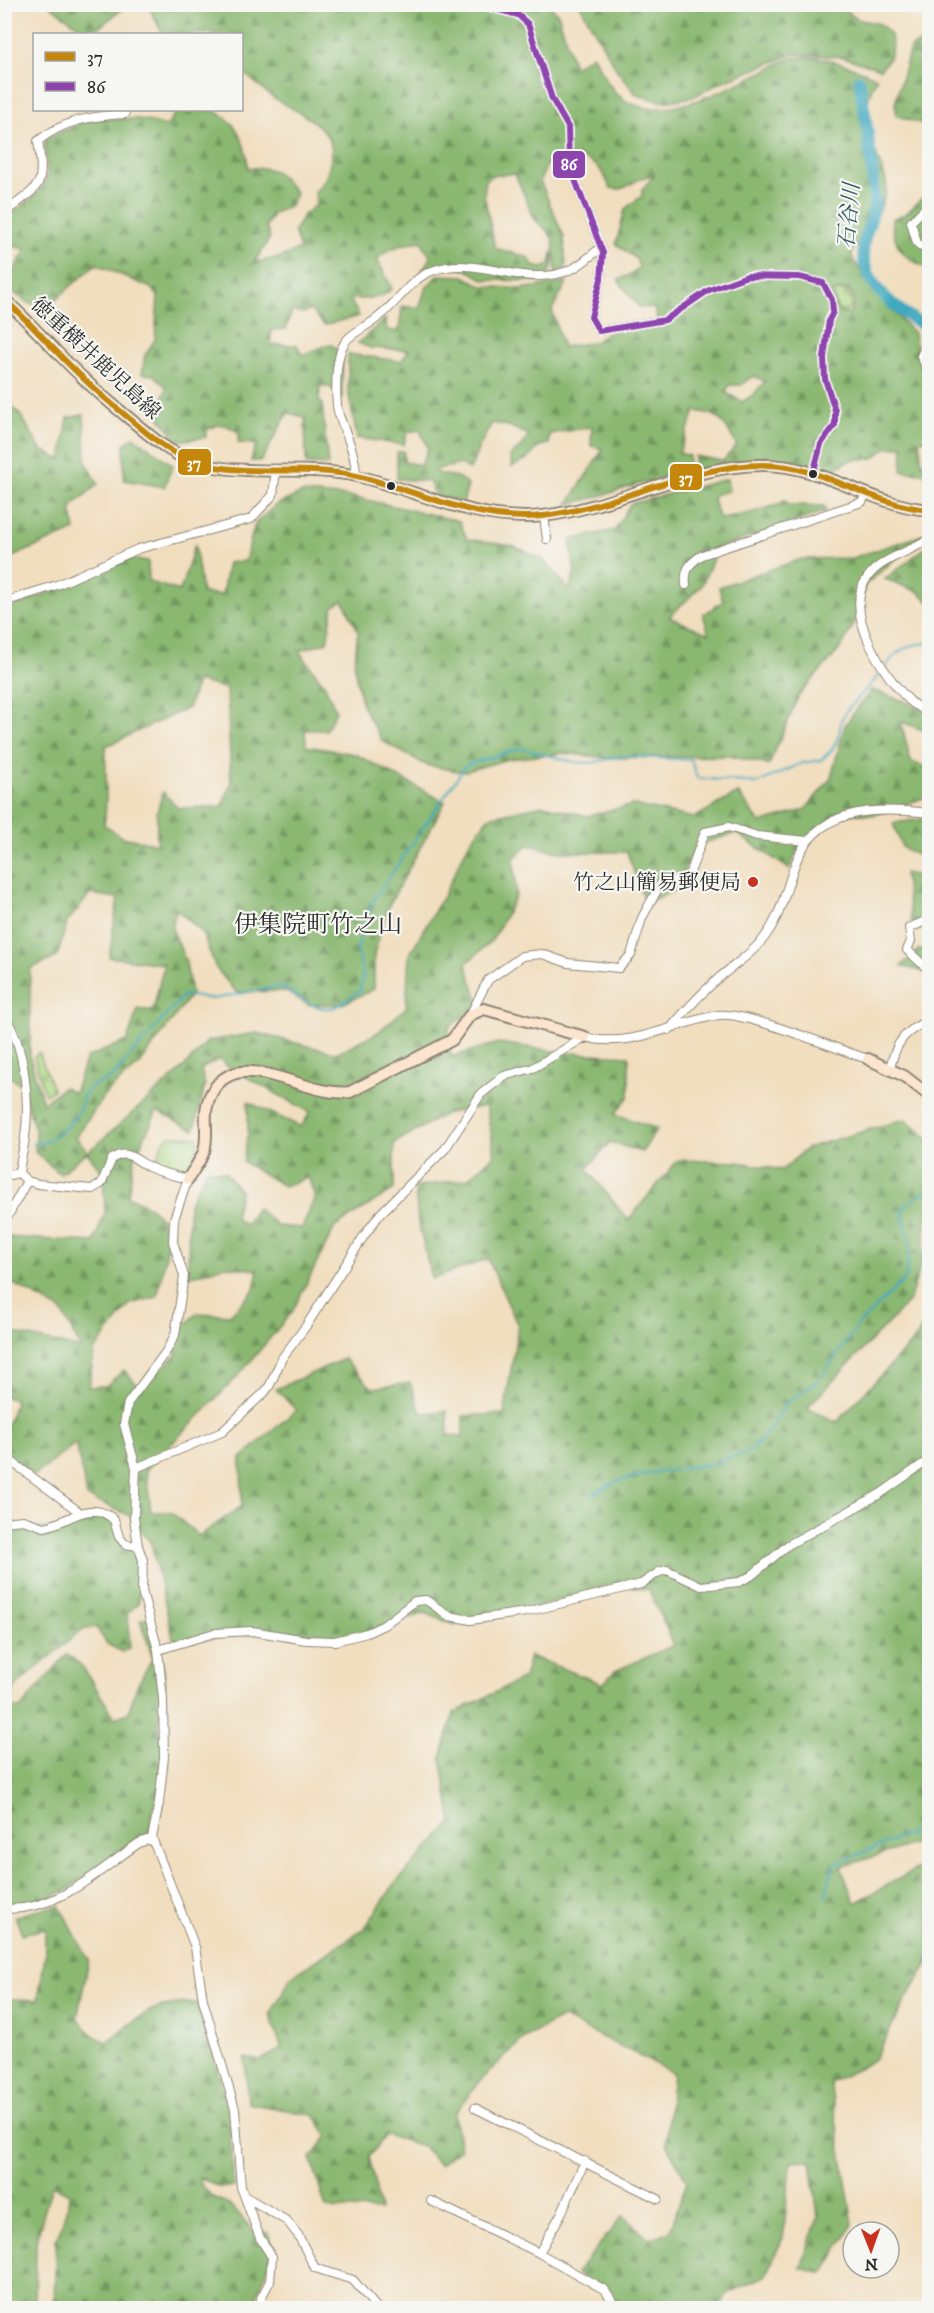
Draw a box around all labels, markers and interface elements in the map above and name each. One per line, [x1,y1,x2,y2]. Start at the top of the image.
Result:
legend [33,33,243,111]
text: 37 [87,47,103,69]
text: 86 [87,77,106,99]
line badge: 86 [552,150,586,179]
text: 86 [561,155,579,175]
water label: 石谷川 [833,180,866,250]
street label: 徳重横井鹿児島線 [25,292,166,426]
line badge: 37 [177,448,212,476]
text: 37 [187,453,201,473]
line badge: 37 [669,463,703,491]
text: 37 [679,468,693,488]
unlabelled marker [807,468,819,480]
unlabelled marker [385,480,397,492]
place label: 竹之山簡易郵便局 [573,870,741,896]
marker: 竹之山簡易郵便局 [746,875,760,889]
district label: 伊集院町竹之山 [234,910,402,940]
north arrow [841,2220,901,2280]
text: N [865,2254,878,2274]

